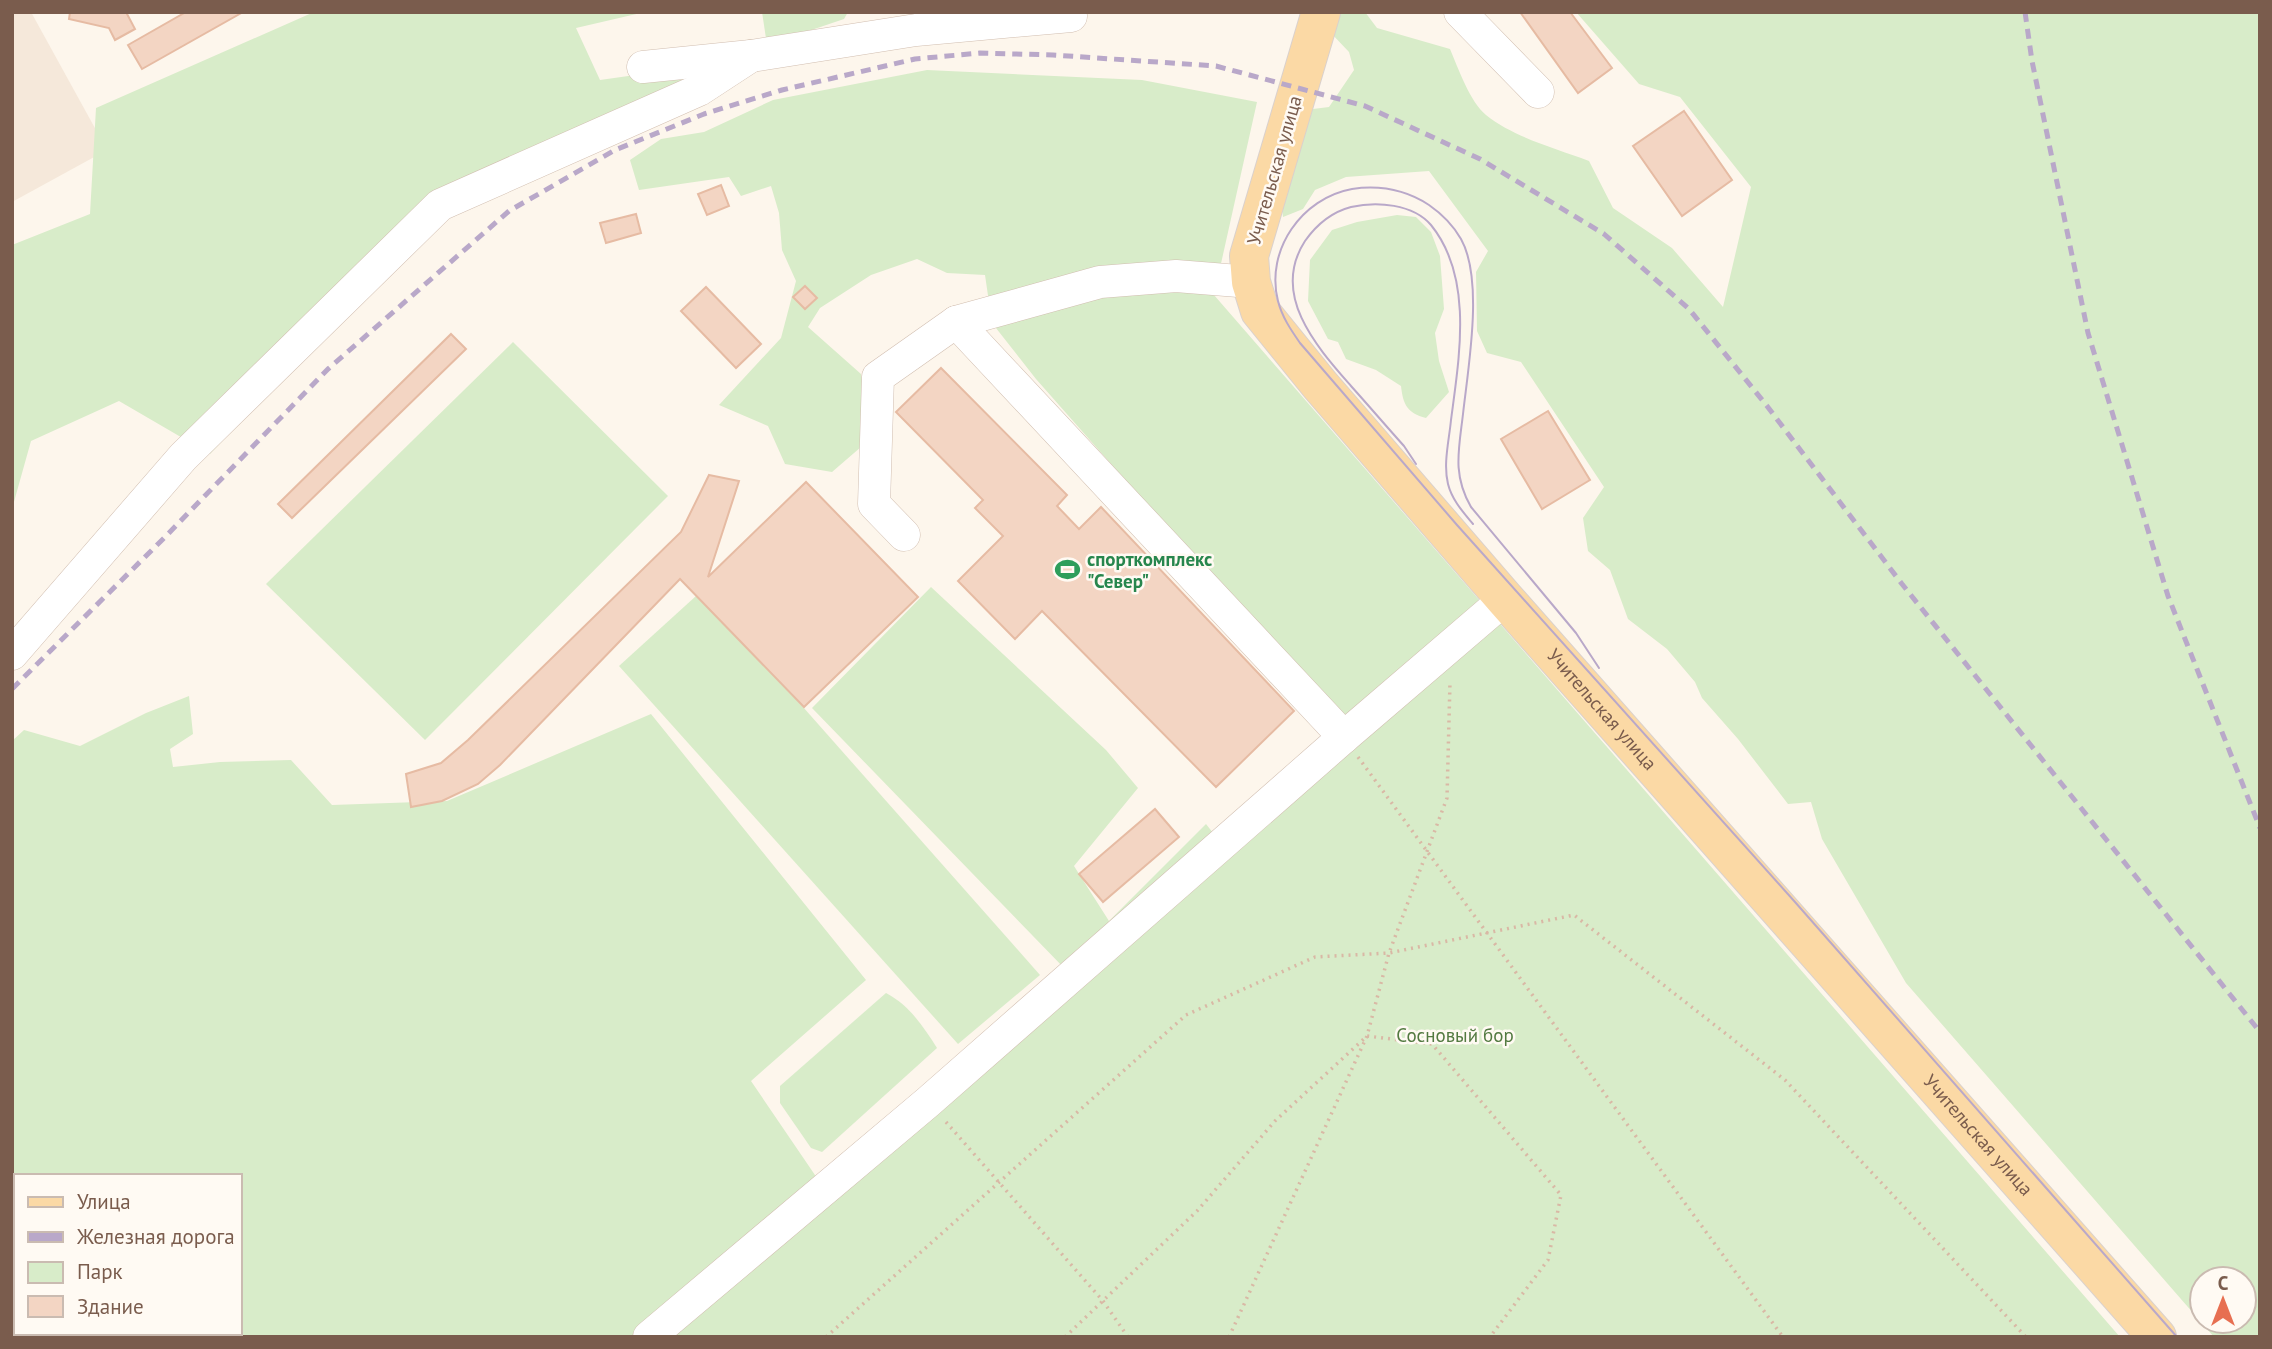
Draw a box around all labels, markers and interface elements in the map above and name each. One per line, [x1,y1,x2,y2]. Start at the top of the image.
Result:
street label: Учительская улица [1241,93,1307,247]
place label: спорткомплекс "Север" [1087,547,1212,593]
sports icon: спорткомплекс "Север" [1053,556,1081,584]
street label: Учительская улица [1542,644,1662,775]
park label: Сосновый бор [1396,1023,1514,1047]
street label: Учительская улица [1918,1069,2038,1201]
legend [14,1174,242,1335]
text: Улица [77,1188,131,1215]
text: Железная дорога [76,1223,235,1250]
text: Парк [77,1258,123,1285]
north arrow [2188,1265,2258,1335]
text: С [2218,1271,2229,1295]
text: Здание [77,1293,144,1320]

